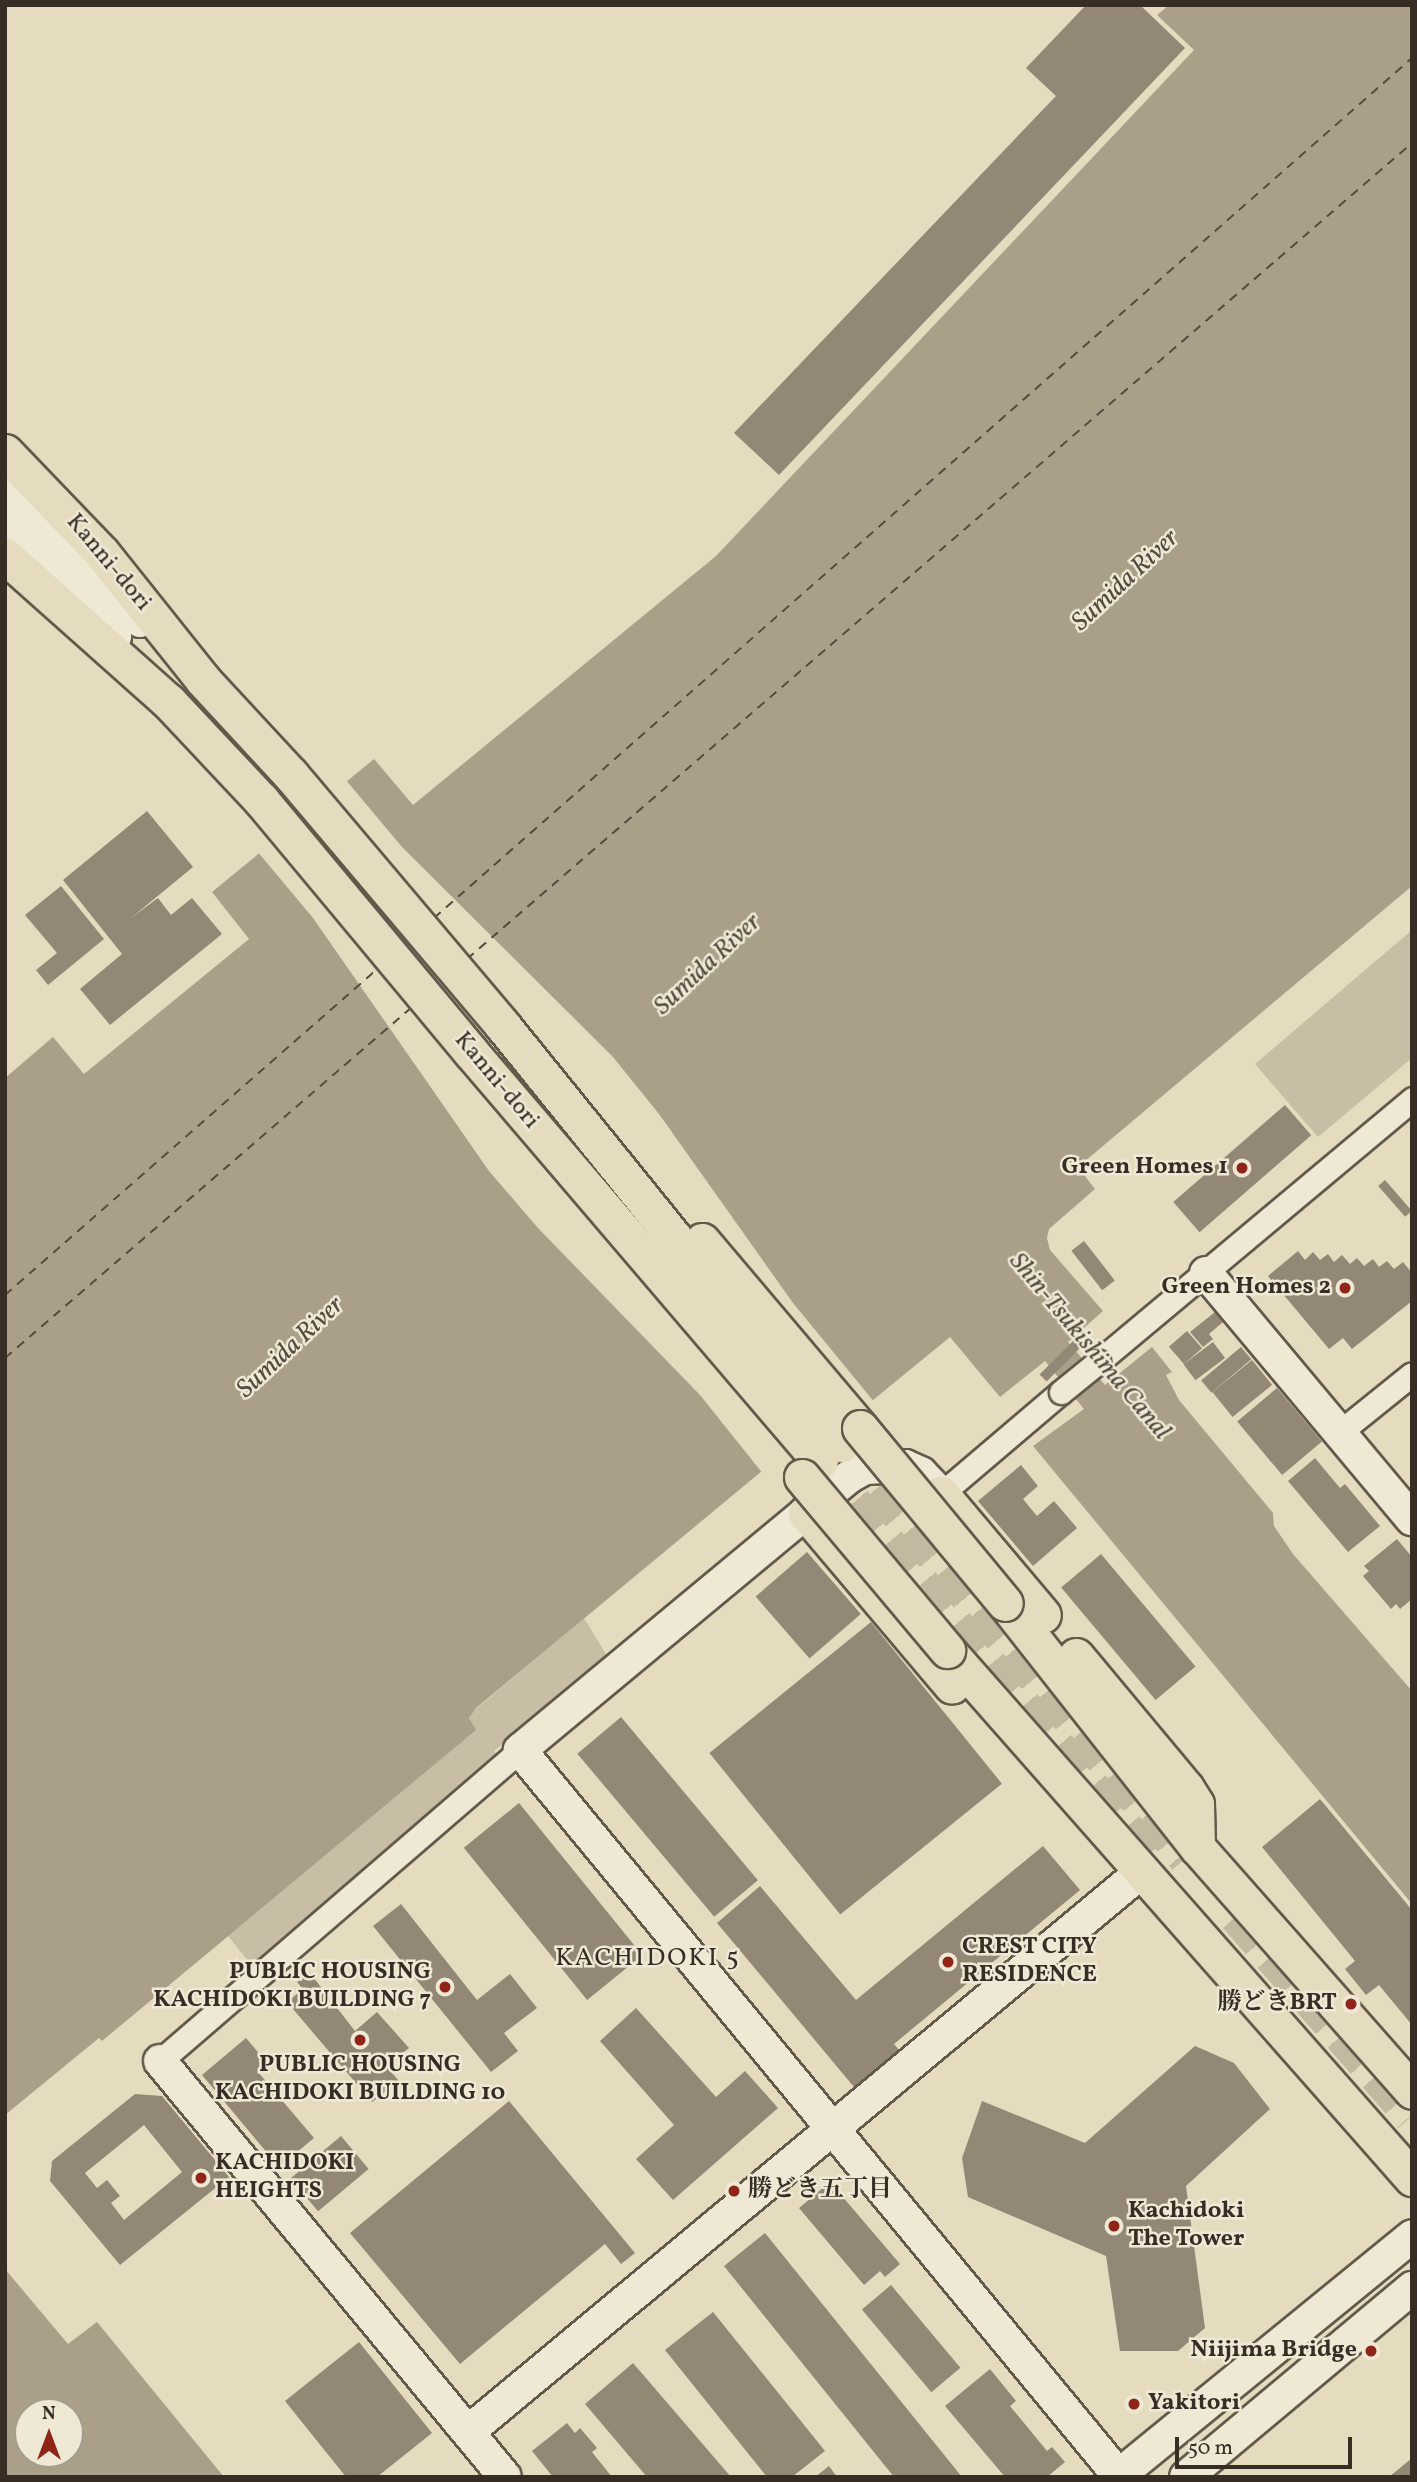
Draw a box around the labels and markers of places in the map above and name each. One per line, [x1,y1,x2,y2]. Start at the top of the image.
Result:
place label: Green Homes 1 [1061,1154,1228,1182]
marker: Green Homes 1 [1234,1160,1250,1176]
place label: Green Homes 2 [1162,1274,1331,1302]
marker: Green Homes 2 [1337,1280,1353,1296]
place label: CREST CITY RESIDENCE [962,1934,1097,1990]
marker: CREST CITY RESIDENCE [940,1954,956,1970]
place label: PUBLIC HOUSING KACHIDOKI BUILDING 7 [153,1959,431,2015]
marker: PUBLIC HOUSING KACHIDOKI BUILDING 7 [437,1979,453,1995]
place label: 勝どきBRT [1218,1990,1337,2018]
marker: 勝どきBRT [1343,1996,1359,2012]
marker: PUBLIC HOUSING KACHIDOKI BUILDING 10 [352,2032,368,2048]
place label: PUBLIC HOUSING KACHIDOKI BUILDING 10 [215,2052,505,2108]
place label: KACHIDOKI HEIGHTS [215,2150,354,2206]
marker: KACHIDOKI HEIGHTS [193,2170,209,2186]
place label: 勝どき五丁目 [748,2177,892,2205]
marker: 勝どき五丁目 [726,2183,742,2199]
place label: Kachidoki The Tower [1128,2198,1245,2254]
marker: Kachidoki The Tower [1106,2218,1122,2234]
place label: Niijima Bridge [1191,2337,1357,2365]
marker: Niijima Bridge [1363,2343,1379,2359]
place label: Yakitori [1148,2390,1240,2418]
marker: Yakitori [1126,2396,1142,2412]

